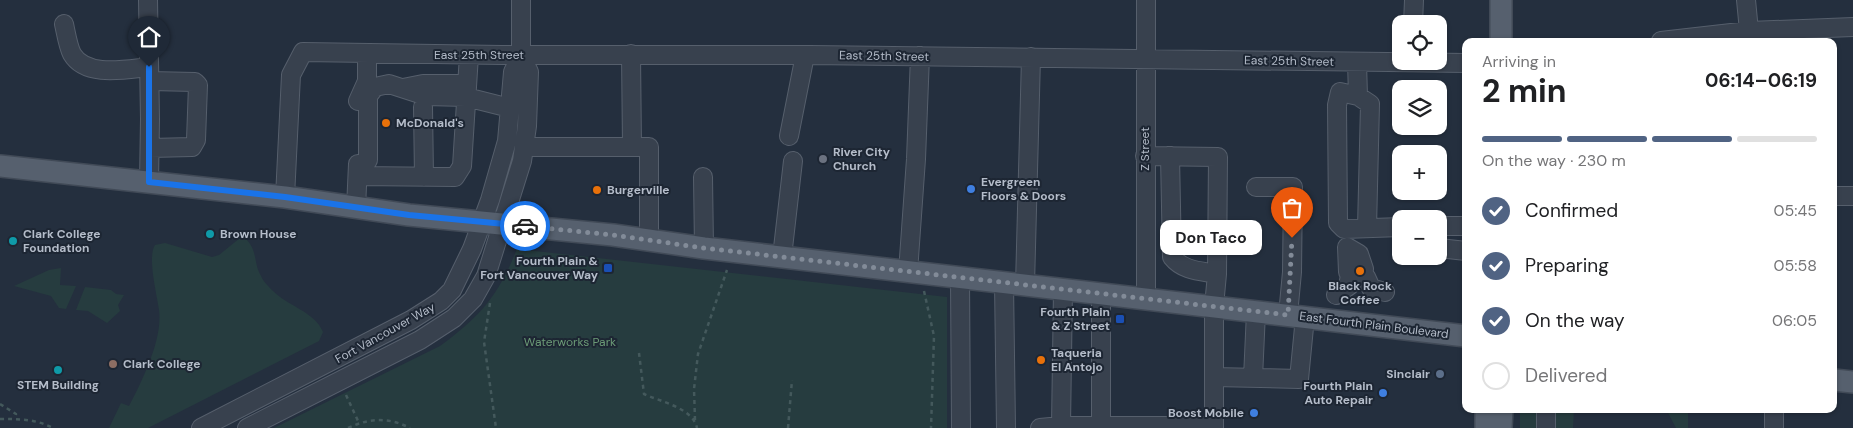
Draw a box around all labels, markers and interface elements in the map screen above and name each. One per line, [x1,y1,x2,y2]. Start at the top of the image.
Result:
map controls [1392,15,1447,265]
button: locate [1392,15,1447,70]
pin [128,16,170,67]
icon: home [135,23,163,51]
street label: East 25th Street [434,47,524,63]
street label: East 25th Street [839,47,929,65]
text: Arriving in [1482,51,1556,72]
street label: East 25th Street [1244,52,1334,70]
text: 06:14–06:19 [1705,68,1817,93]
text: 2 min [1482,70,1567,112]
button: layers [1392,80,1447,135]
place label: McDonald's [396,115,464,131]
marker: McDonald's [380,117,392,129]
street label: Z Street [1137,127,1153,171]
place label: River City Church [833,144,891,174]
button: + [1392,145,1447,200]
text: On the way · 230 m [1482,150,1626,171]
marker: River City Church [817,153,829,165]
place label: Evergreen Floors & Doors [981,174,1066,204]
place label: Burgerville [607,182,670,198]
marker: Evergreen Floors & Doors [965,183,977,195]
marker: Burgerville [591,184,603,196]
pin [1271,187,1313,238]
icon: bag [1278,194,1306,222]
icon: check [1482,197,1510,225]
text: Confirmed [1525,198,1618,223]
text: 05:45 [1774,200,1817,221]
courier [500,201,550,251]
button: − [1392,210,1447,265]
icon: car [511,212,539,240]
callout: Don Taco [1160,220,1262,256]
place label: Clark College Foundation [23,226,101,256]
place label: Brown House [220,226,297,242]
text: Don Taco [1175,227,1247,248]
marker: Brown House [204,228,216,240]
marker: Clark College Foundation [7,235,19,247]
icon: check [1482,252,1510,280]
place label: Fourth Plain & Fort Vancouver Way [480,253,599,283]
text: Preparing [1525,253,1609,278]
text: 05:58 [1774,255,1817,276]
marker: Fourth Plain & Fort Vancouver Way [602,262,614,274]
marker: Black Rock Coffee [1354,265,1366,277]
place label: Black Rock Coffee [1328,278,1392,308]
street label: Fort Vancouver Way [332,299,438,367]
place label: Fourth Plain & Z Street [1040,304,1110,334]
icon: check [1482,307,1510,335]
street label: East Fourth Plain Boulevard [1298,308,1450,342]
text: On the way [1525,308,1625,333]
text: 06:05 [1772,310,1817,331]
marker: Fourth Plain & Z Street [1114,313,1126,325]
park label: Waterworks Park [524,334,616,350]
place label: Taqueria El Antojo [1051,345,1103,375]
marker: Taqueria El Antojo [1035,354,1047,366]
place label: Clark College [123,356,201,372]
marker: Clark College [107,358,119,370]
text: Delivered [1525,363,1607,388]
marker: STEM Building [52,364,64,376]
place label: Sinclair [1386,366,1430,382]
marker: Sinclair [1434,368,1446,380]
place label: STEM Building [17,377,99,393]
place label: Fourth Plain Auto Repair [1303,378,1373,408]
marker: Fourth Plain Auto Repair [1377,387,1389,399]
place label: Boost Mobile [1168,405,1244,421]
marker: Boost Mobile [1248,407,1260,419]

